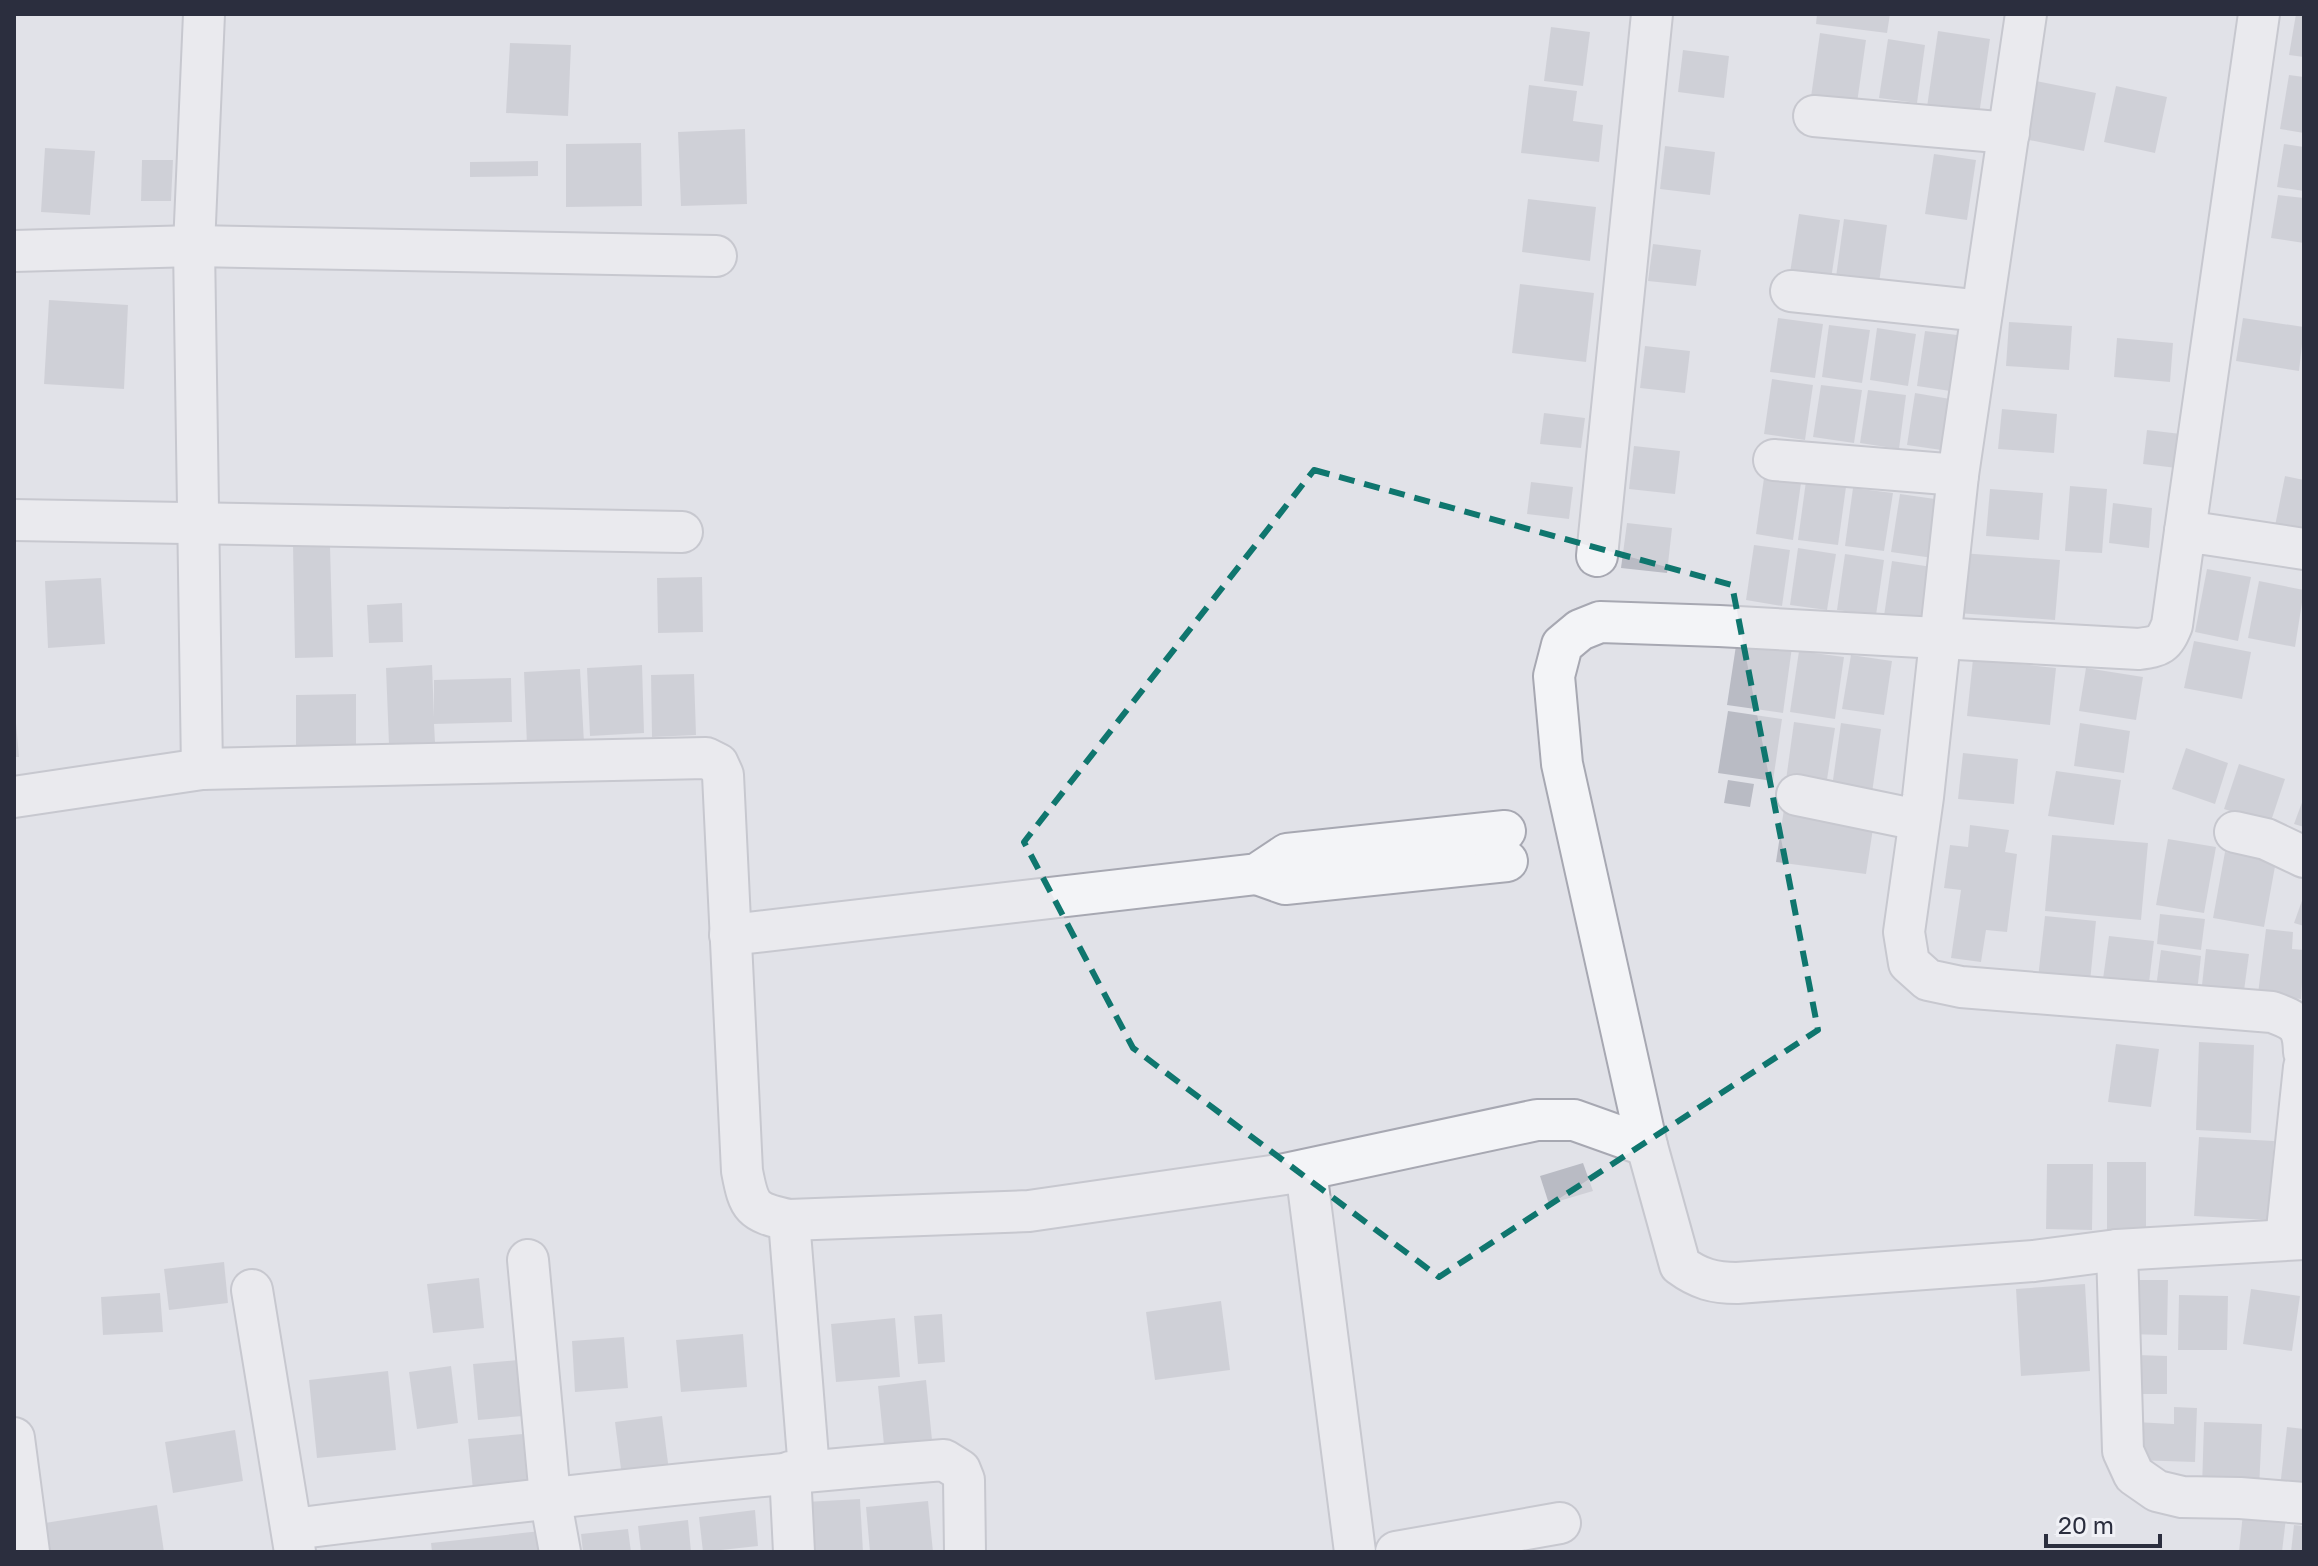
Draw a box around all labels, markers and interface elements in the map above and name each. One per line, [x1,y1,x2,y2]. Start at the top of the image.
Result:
scale bar [2046,1498,2160,1548]
text: 20 m [2058,1510,2114,1539]

